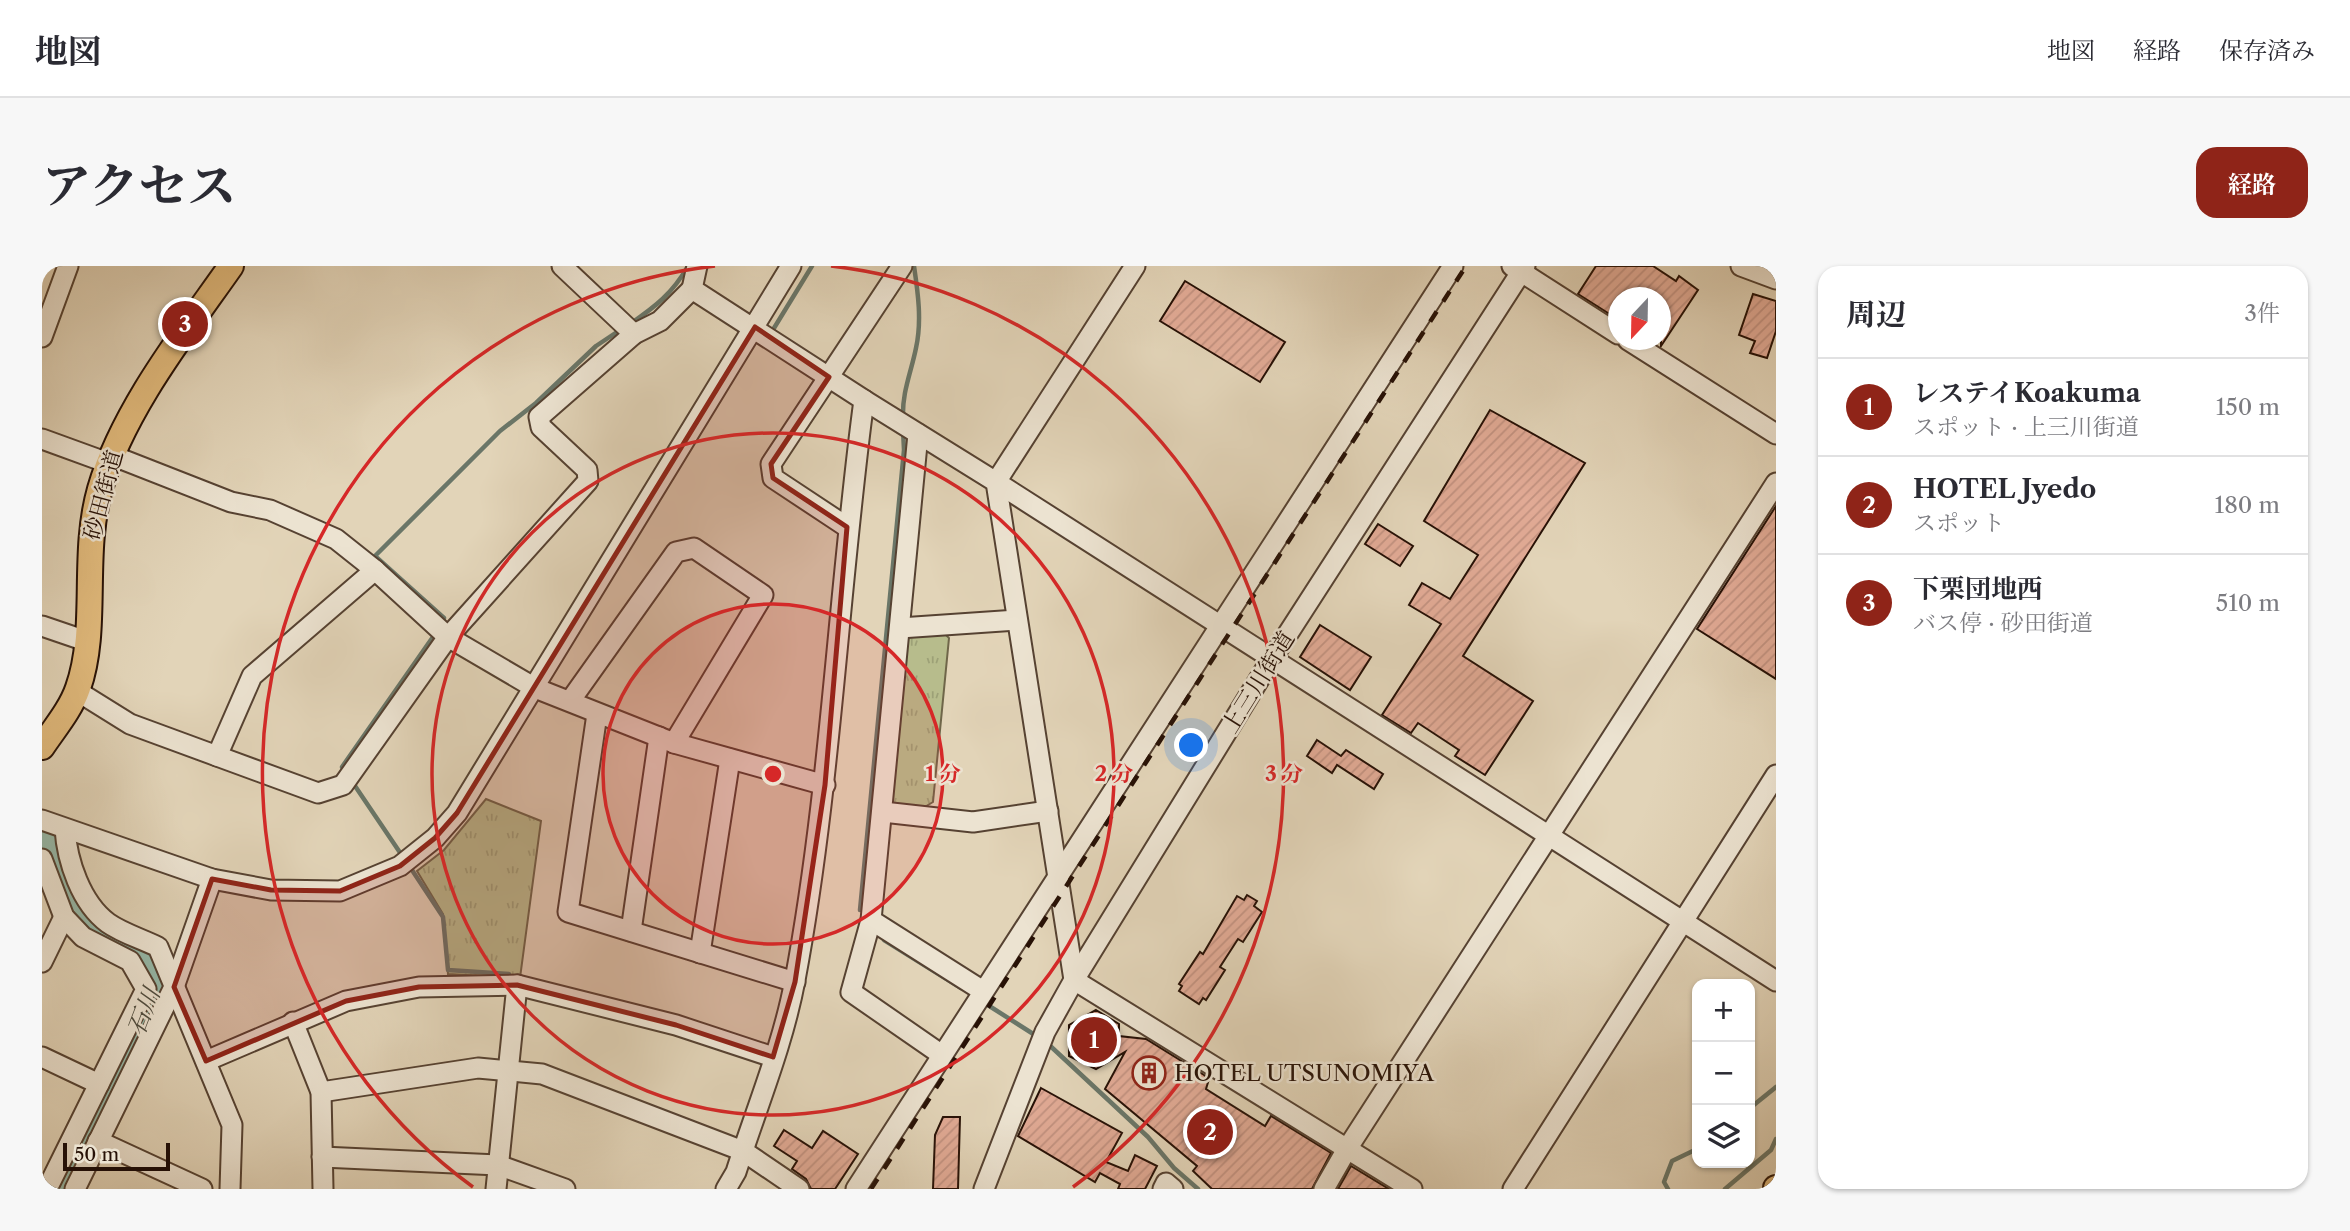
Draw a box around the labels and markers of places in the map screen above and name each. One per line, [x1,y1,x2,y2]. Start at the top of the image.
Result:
pin: 3 [162,298,208,350]
centre of rings [761,762,785,786]
pin: 1 [1071,1014,1117,1066]
building icon: HOTEL UTSUNOMIYA [1130,1054,1168,1092]
place label: HOTEL UTSUNOMIYA [1174,1059,1435,1087]
pin: 2 [1187,1106,1233,1158]

